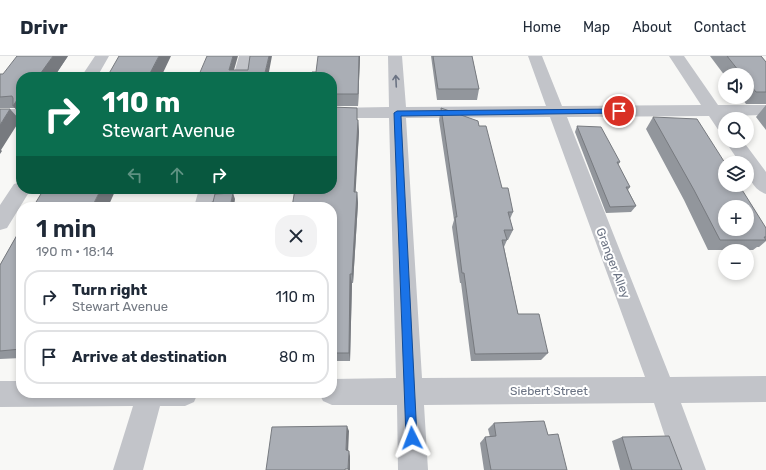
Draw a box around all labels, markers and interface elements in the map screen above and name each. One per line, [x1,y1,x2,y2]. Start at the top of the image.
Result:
text: Drivr [20,16,68,39]
text: Home [523,19,561,36]
text: Map [583,19,610,36]
text: About [632,19,672,36]
text: Contact [694,19,746,36]
map controls [718,68,754,280]
button: sound [718,68,754,104]
one-way arrow [392,75,400,88]
text: 110 m [102,86,180,119]
icon: right [36,88,88,140]
pin [602,94,636,128]
icon: arrive [608,100,630,122]
button: search [718,112,754,148]
text: Stewart Avenue [102,120,235,142]
button: layers [718,156,754,192]
icon: left [124,164,146,186]
icon: ahead [166,164,188,186]
icon: right [208,164,230,186]
button: + [718,200,754,236]
text: 1 min [36,215,96,243]
button: close [275,215,317,257]
street label: Granger Alley [593,226,633,301]
text: 190 m · 18:14 [36,244,114,259]
button: − [718,244,754,280]
text: Turn right [72,281,147,299]
icon: right [38,286,60,308]
text: 110 m [276,288,315,306]
text: Stewart Avenue [72,299,168,314]
icon: arrive [38,346,60,368]
text: Arrive at destination [72,348,227,366]
text: 80 m [279,348,315,366]
street label: Siebert Street [510,384,588,398]
position arrow [391,417,433,459]

